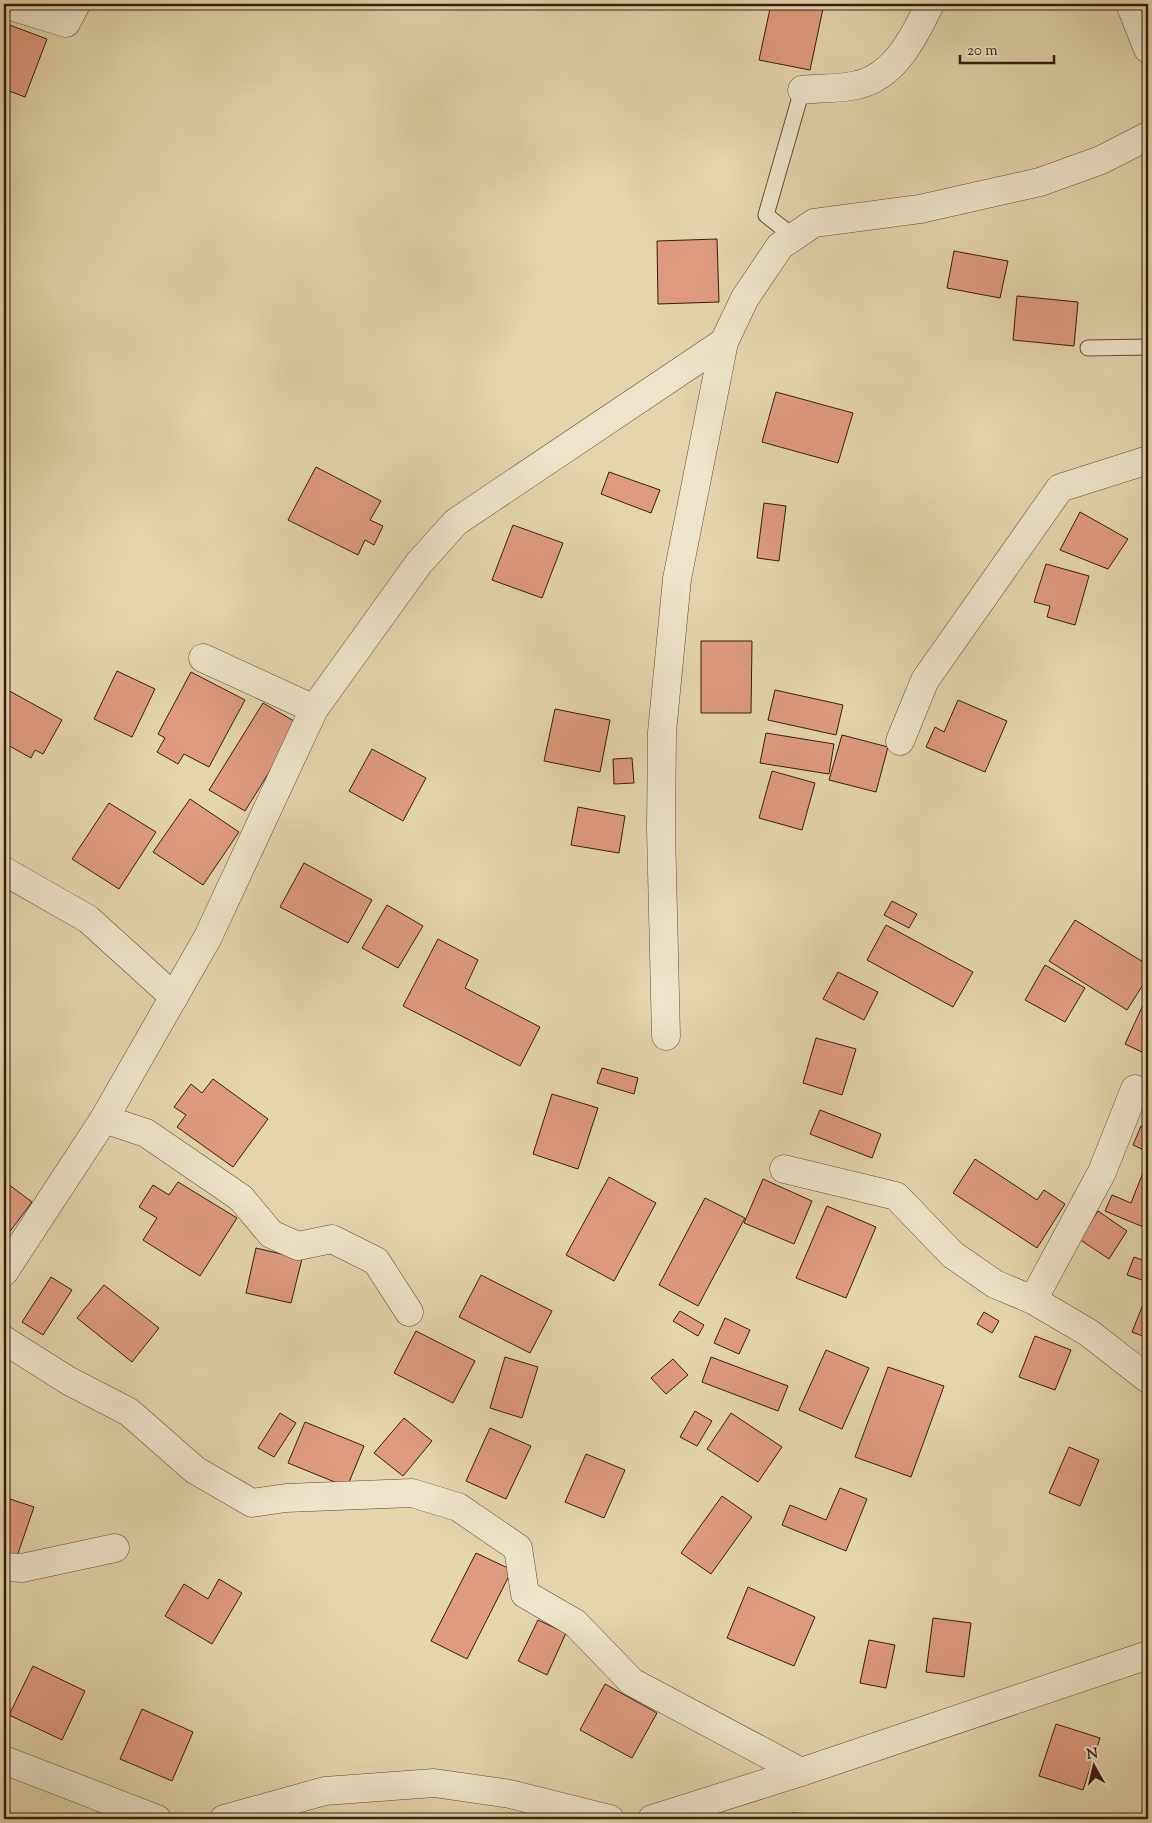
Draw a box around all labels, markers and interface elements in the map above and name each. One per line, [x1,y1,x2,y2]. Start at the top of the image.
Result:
scale bar [960,32,1053,64]
text: 20 m [967,41,998,62]
north arrow [1070,1740,1120,1790]
text: N [1086,1744,1099,1766]

